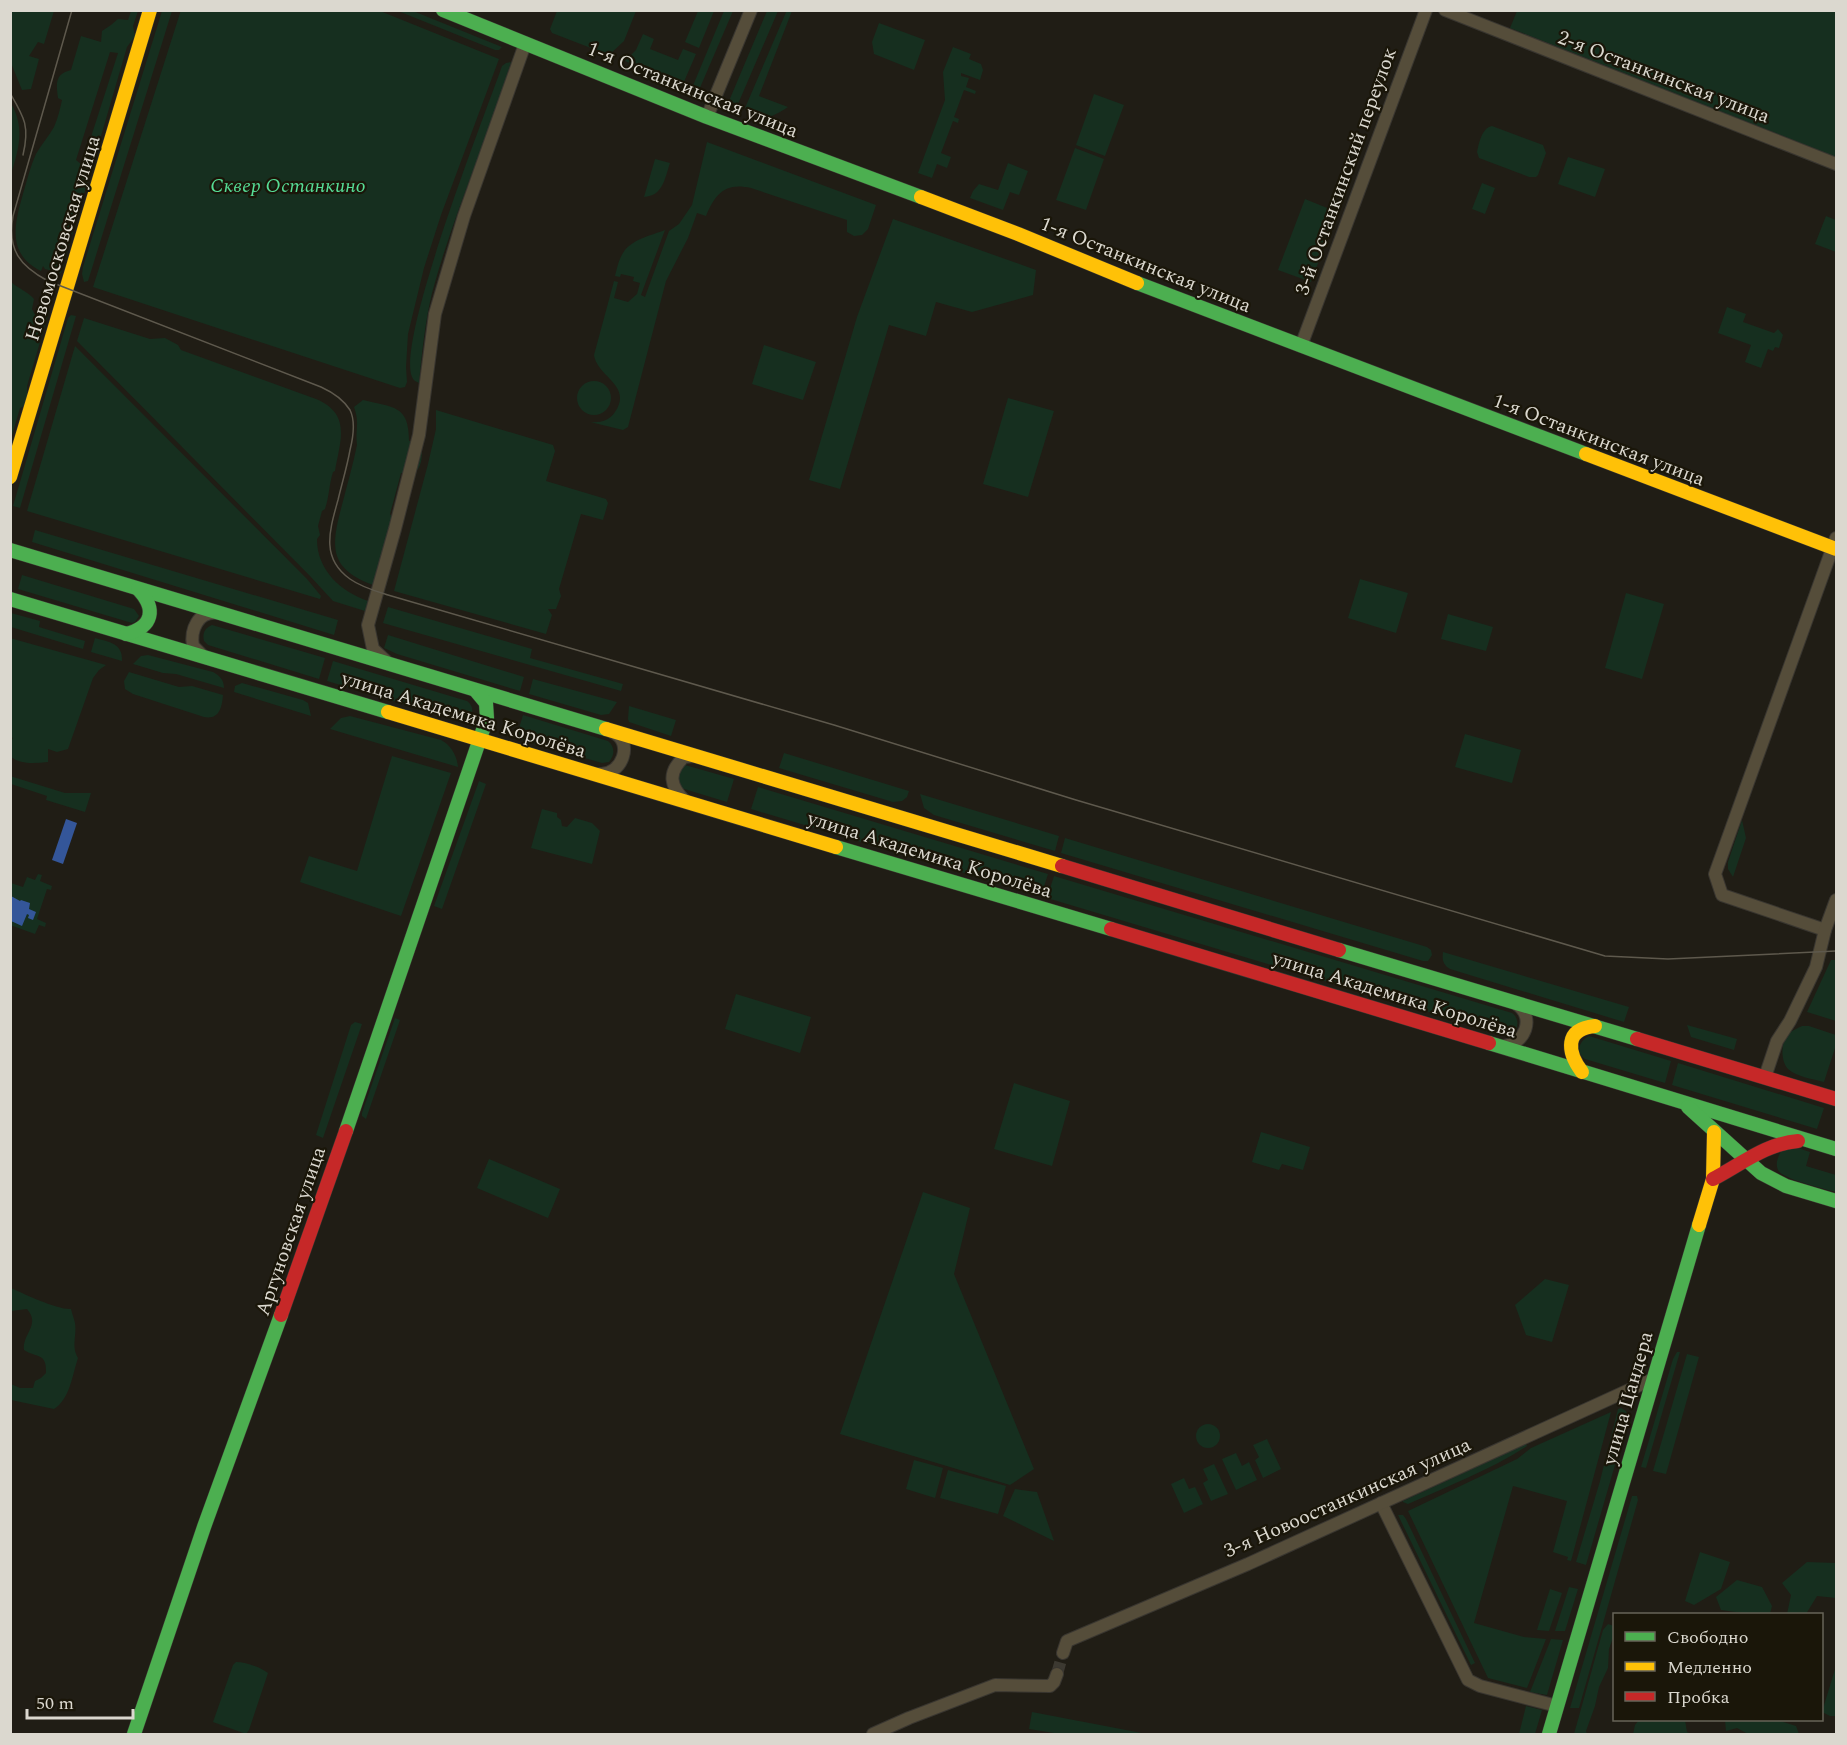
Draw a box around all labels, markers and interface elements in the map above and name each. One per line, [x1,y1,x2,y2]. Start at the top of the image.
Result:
street label: 2-я Останкинская улица [1553,23,1774,131]
street label: 1-я Останкинская улица [583,34,803,146]
street label: 3-й Останкинский переулок [1287,43,1405,299]
street label: Новомосковская улица [17,132,109,345]
park label: Сквер Останкино [210,171,366,201]
street label: 1-я Останкинская улица [1036,209,1256,321]
street label: 1-я Останкинская улица [1488,386,1709,494]
street label: улица Академика Королёва [337,663,590,767]
street label: улица Академика Королёва [803,803,1056,907]
street label: улица Академика Королёва [1268,943,1521,1047]
street label: Аргуновская улица [248,1142,334,1320]
street label: улица Цандера [1594,1328,1661,1470]
street label: 3-я Новоостанкинская улица [1219,1430,1476,1566]
legend [1613,1613,1823,1721]
text: Свободно [1667,1624,1748,1651]
text: Медленно [1667,1654,1752,1681]
scale bar [27,1682,134,1720]
text: Пробка [1667,1684,1730,1711]
text: 50 m [36,1690,74,1717]

